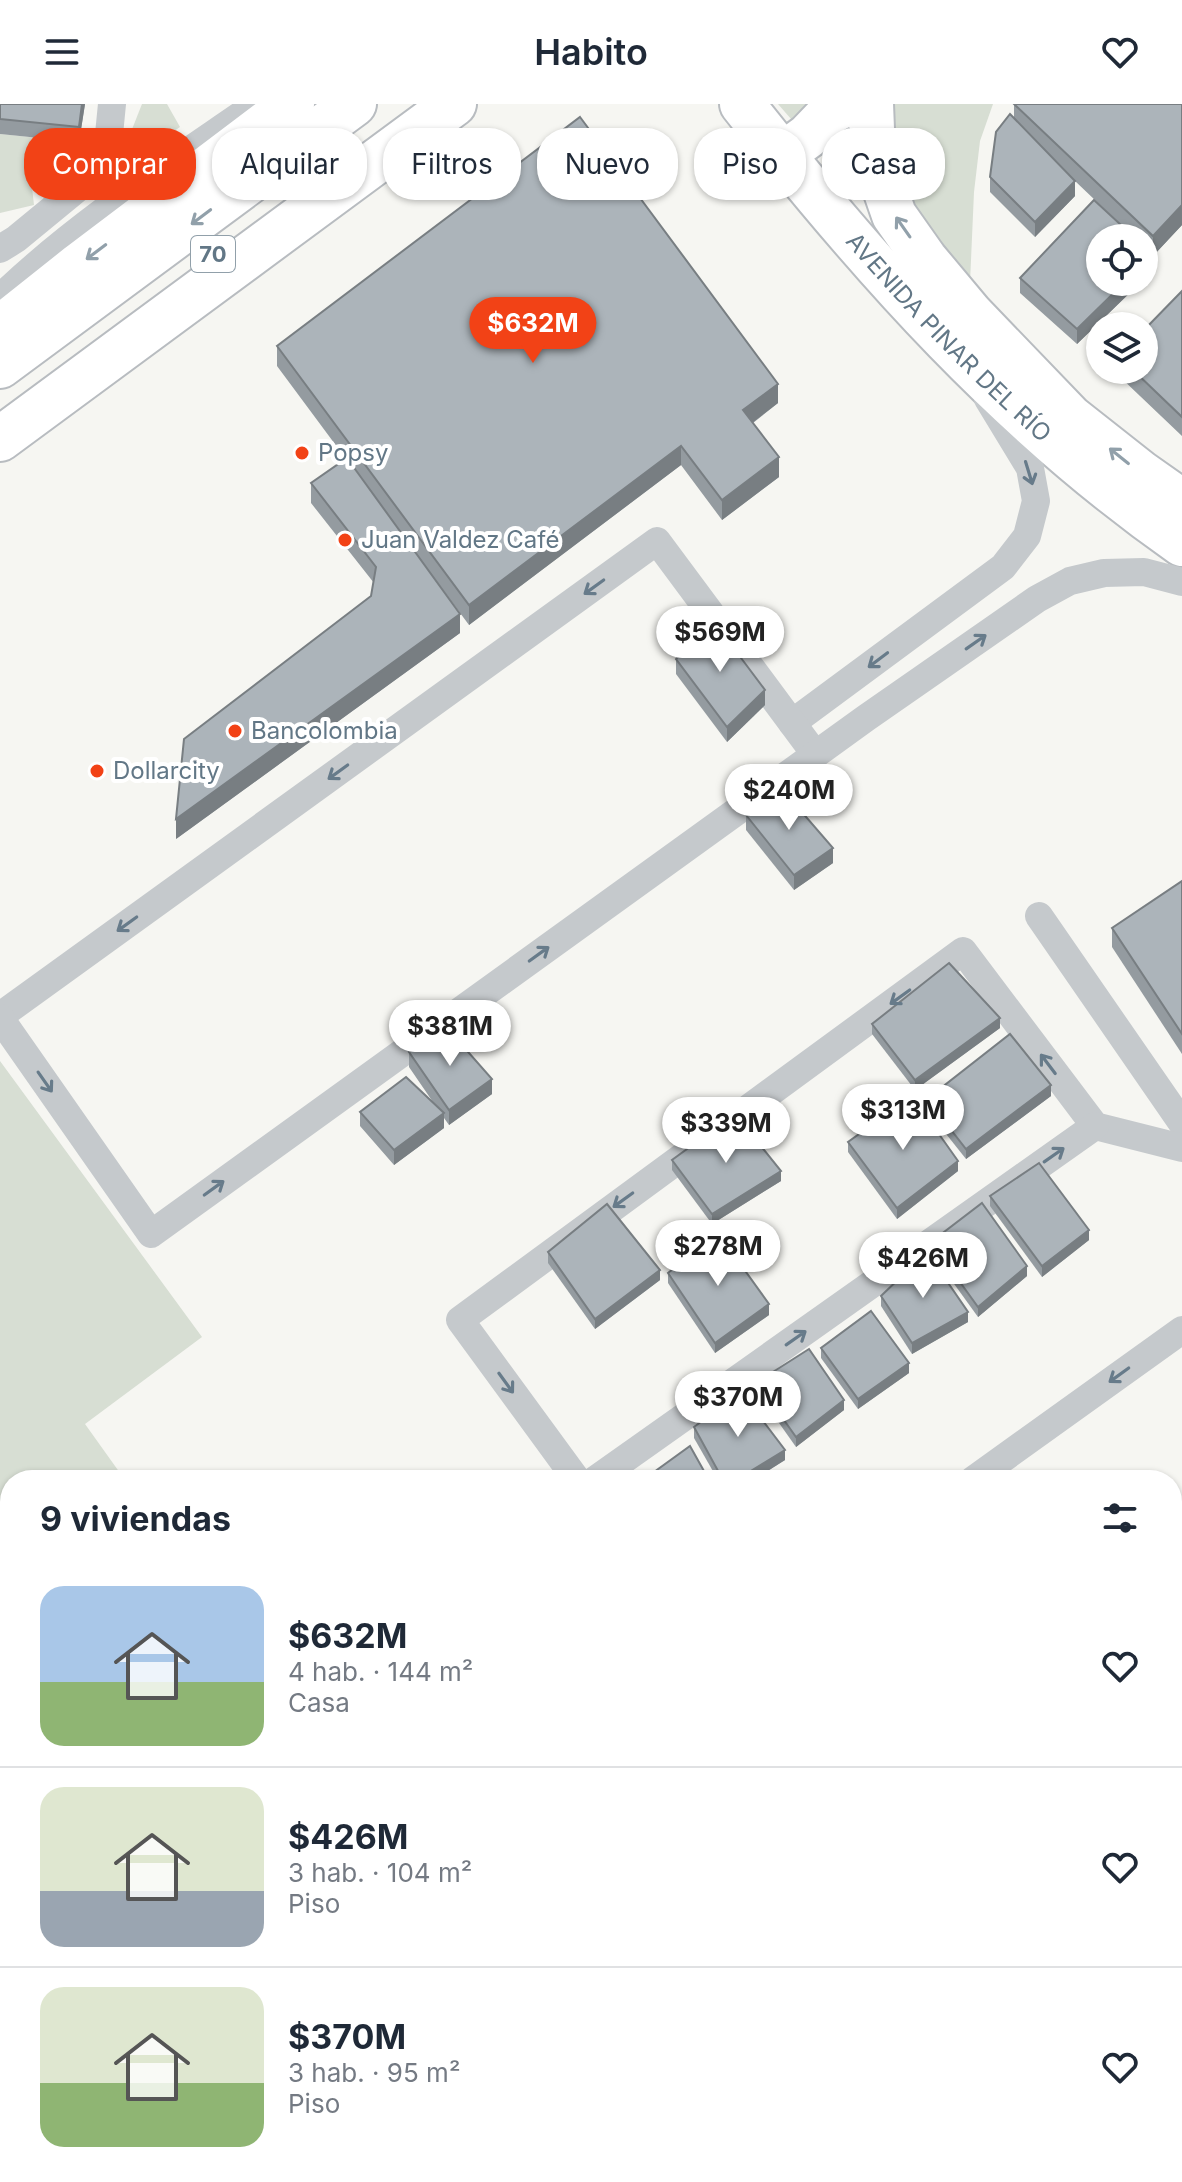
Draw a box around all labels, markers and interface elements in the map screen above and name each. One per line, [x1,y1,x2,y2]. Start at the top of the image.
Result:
icon: menu [40,30,84,74]
text: Habito [534,30,648,74]
icon: heart [1098,30,1142,74]
chip: Comprar [24,128,196,200]
chip: Alquilar [212,128,367,200]
chip: Filtros [383,128,521,200]
chip: Nuevo [537,128,678,200]
chip: Piso [694,128,806,200]
chip: Casa [822,128,945,200]
one-way arrow [191,209,213,225]
one-way arrow [894,216,911,238]
map controls [1086,224,1158,384]
button: locate [1086,224,1158,296]
street label: AVENIDA PINAR DEL RÍO [840,227,1057,448]
road number: 70 [191,236,235,272]
one-way arrow [86,244,107,261]
pin: $632M [477,297,589,365]
text: $632M [487,307,579,338]
button: layers [1086,312,1158,384]
place label: Popsy [318,438,388,467]
marker: Popsy [293,444,311,462]
one-way arrow [1109,447,1130,465]
one-way arrow [1023,460,1037,485]
place label: Juan Valdez Café [361,525,559,554]
marker: Juan Valdez Café [336,531,354,549]
one-way arrow [583,579,605,595]
pin: $569M [664,606,776,674]
text: $569M [674,616,766,647]
one-way arrow [964,634,986,650]
one-way arrow [868,652,890,668]
place label: Bancolombia [251,716,398,745]
marker: Bancolombia [226,722,244,740]
place label: Dollarcity [113,756,220,785]
marker: Dollarcity [88,762,106,780]
one-way arrow [327,764,349,780]
pin: $240M [733,764,845,832]
text: $240M [743,774,835,805]
one-way arrow [117,916,138,933]
one-way arrow [527,946,549,962]
one-way arrow [890,988,911,1005]
pin: $381M [394,1000,506,1068]
text: $381M [407,1010,493,1041]
one-way arrow [1039,1053,1056,1075]
one-way arrow [37,1071,53,1093]
pin: $313M [847,1084,959,1152]
text: $313M [860,1094,946,1125]
pin: $339M [670,1097,782,1165]
text: $339M [680,1107,772,1138]
one-way arrow [1042,1147,1064,1163]
one-way arrow [203,1180,225,1197]
one-way arrow [612,1192,634,1209]
pin: $278M [662,1220,774,1288]
text: $278M [673,1230,763,1261]
pin: $426M [867,1232,979,1300]
text: $426M [877,1242,969,1273]
one-way arrow [784,1330,806,1346]
one-way arrow [1108,1367,1130,1384]
one-way arrow [498,1371,514,1393]
pin: $370M [682,1371,794,1439]
text: $370M [693,1381,783,1412]
icon: filters [1098,1496,1142,1540]
text: 9 viviendas [40,1498,231,1539]
text: $632M [288,1615,407,1656]
icon: home [104,1618,200,1714]
icon: heart [1098,1644,1142,1688]
text: 4 hab. · 144 m² [288,1656,473,1687]
text: Casa [288,1687,350,1718]
text: $426M [288,1816,408,1857]
icon: home [104,1819,200,1915]
icon: heart [1098,1845,1142,1889]
text: 3 hab. · 104 m² [288,1857,472,1888]
text: Piso [288,1888,340,1919]
text: $370M [288,2016,406,2057]
icon: home [104,2019,200,2115]
icon: heart [1098,2045,1142,2089]
text: 3 hab. · 95 m² [288,2057,460,2088]
text: Piso [288,2088,340,2119]

